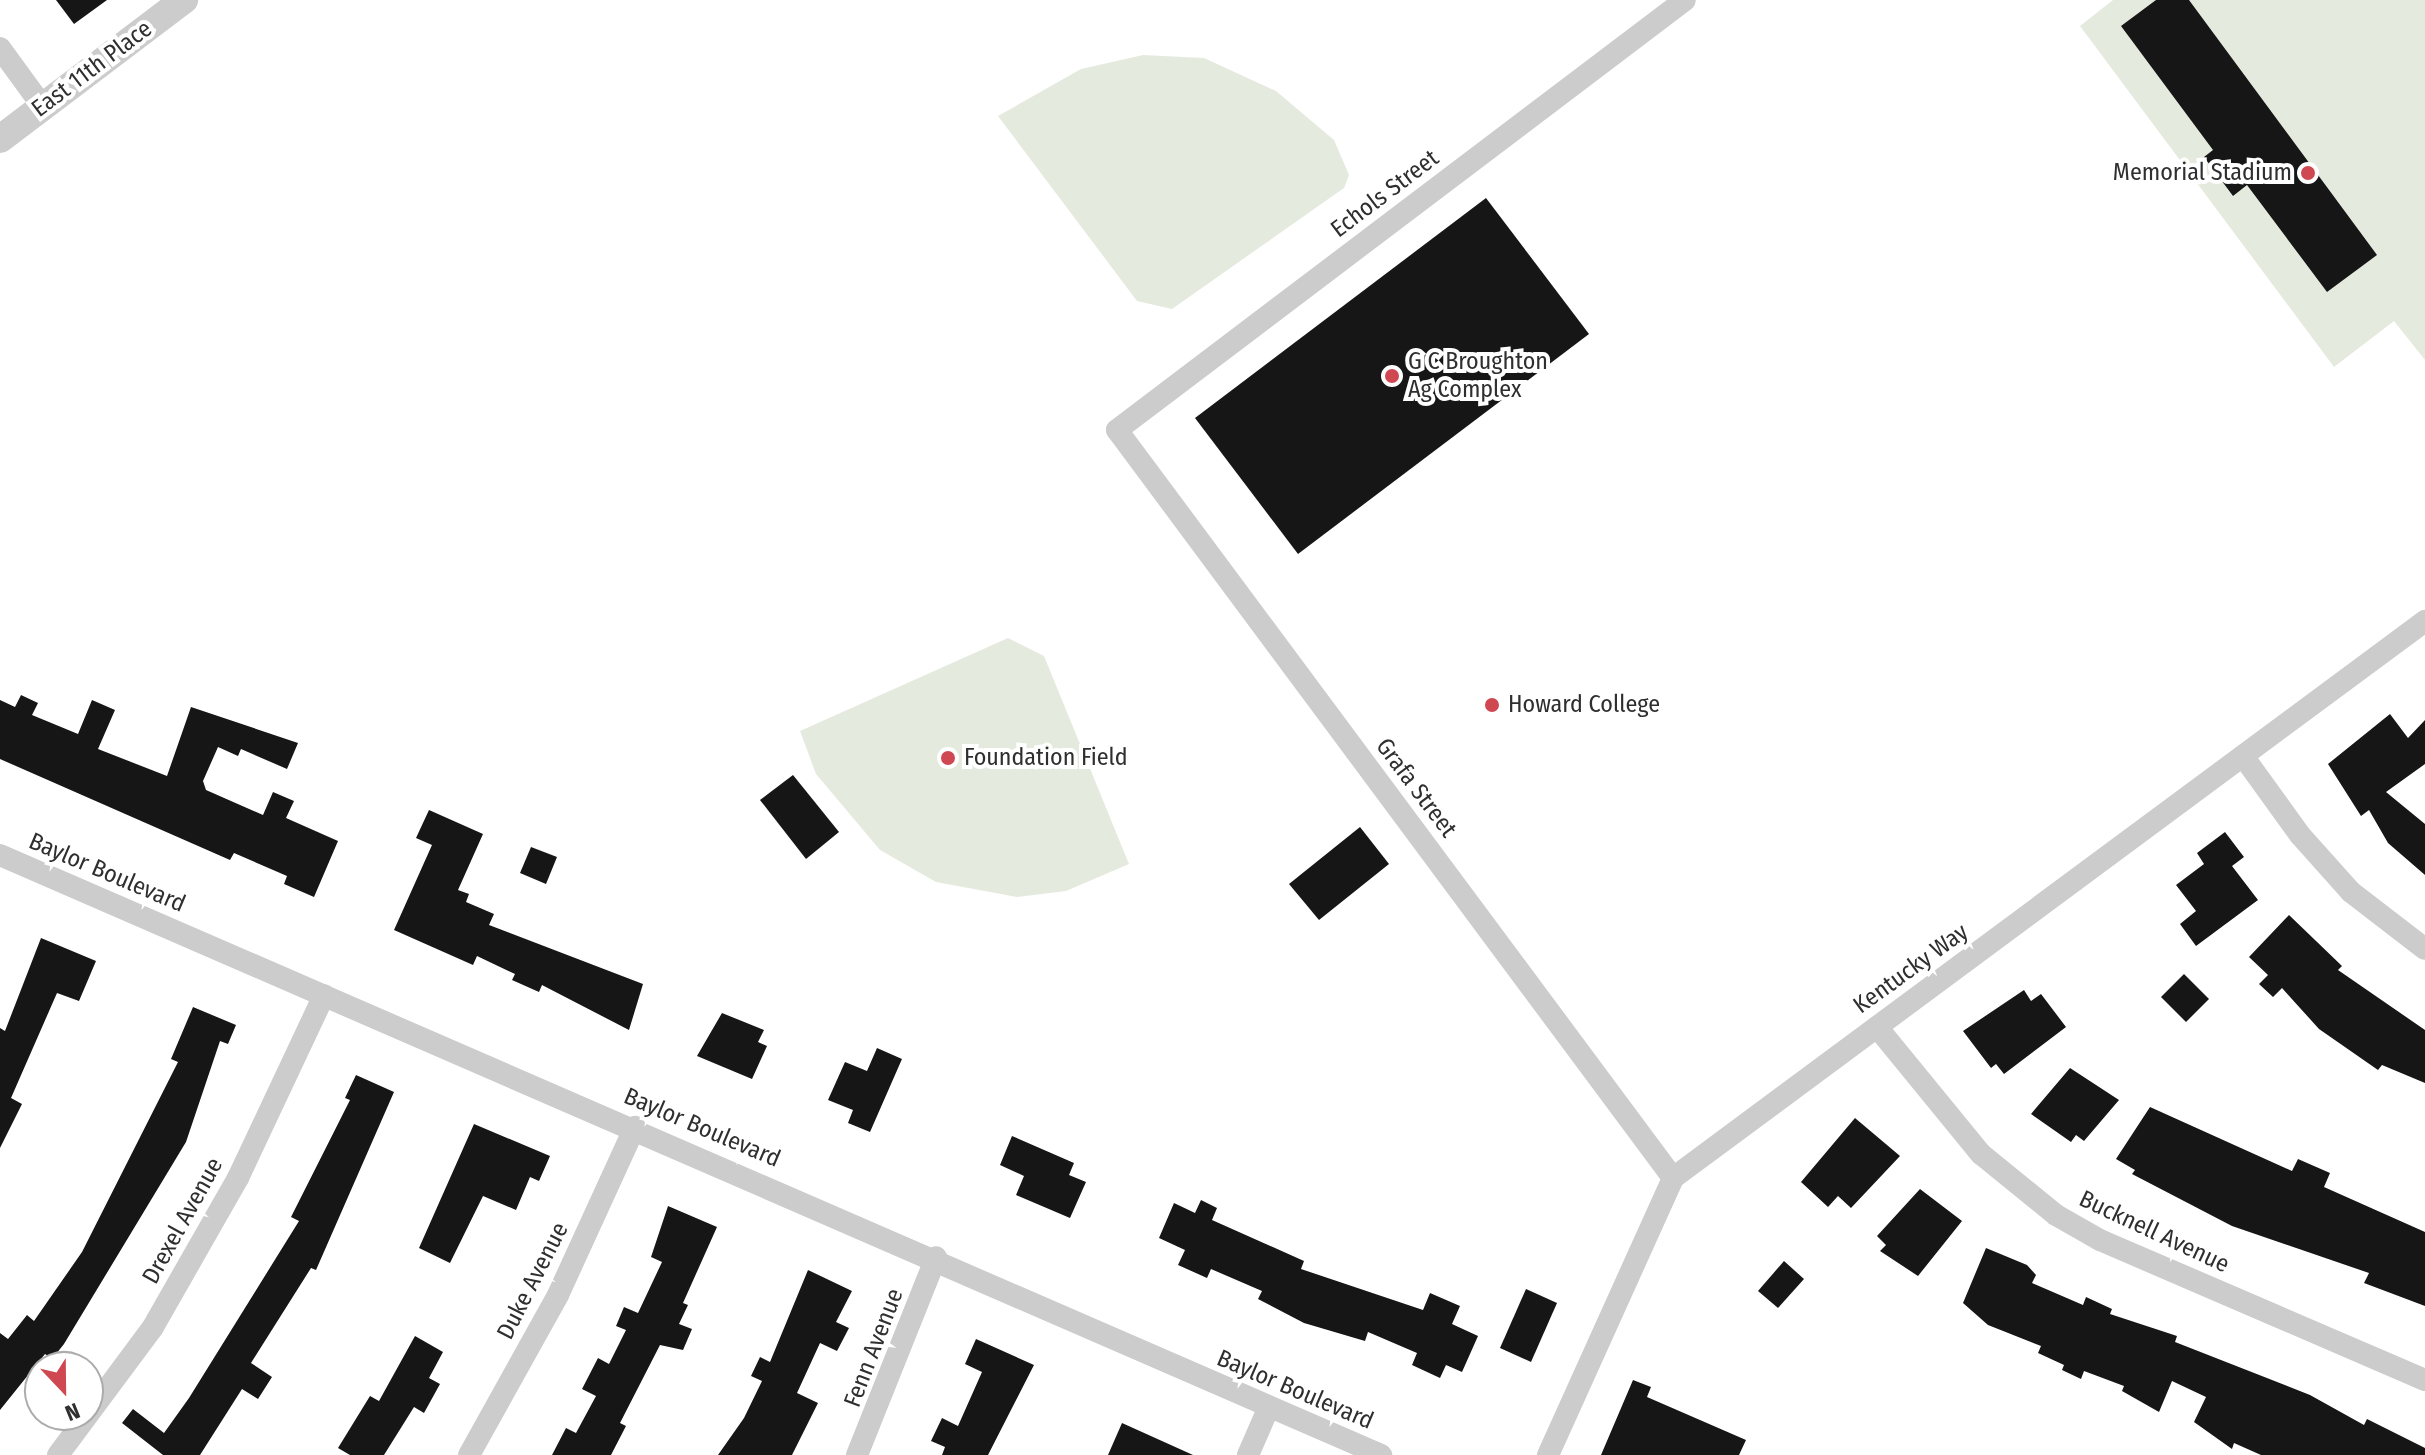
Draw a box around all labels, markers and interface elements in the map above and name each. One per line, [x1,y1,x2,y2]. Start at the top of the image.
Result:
street label: East 11th Place [26,15,158,123]
street label: Echols Street [1325,144,1445,244]
place label: Memorial Stadium [2113,159,2292,187]
marker: Memorial Stadium [2299,164,2317,182]
place label: G C Broughton Ag Complex [1408,348,1548,404]
marker: G C Broughton Ag Complex [1383,367,1401,385]
place label: Howard College [1508,691,1660,719]
marker: Howard College [1483,696,1501,714]
street label: Grafa Street [1369,733,1463,843]
place label: Foundation Field [964,744,1128,772]
marker: Foundation Field [939,749,957,767]
street label: Baylor Boulevard [24,827,190,919]
street label: Kentucky Way [1848,918,1974,1020]
street label: Baylor Boulevard [619,1082,785,1174]
street label: Drexel Avenue [137,1153,229,1289]
street label: Bucknell Avenue [2074,1185,2234,1279]
street label: Duke Avenue [491,1218,575,1344]
street label: Fenn Avenue [838,1285,910,1411]
street label: Baylor Boulevard [1212,1344,1378,1436]
north arrow [24,1351,104,1431]
text: N [61,1397,84,1427]

